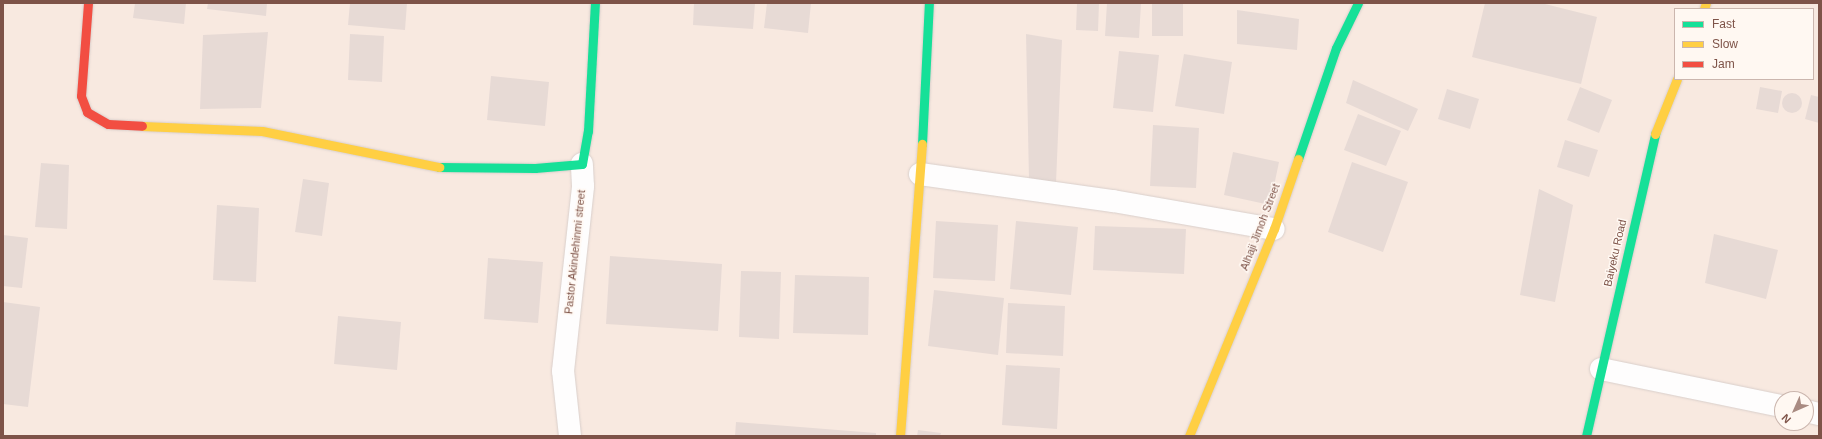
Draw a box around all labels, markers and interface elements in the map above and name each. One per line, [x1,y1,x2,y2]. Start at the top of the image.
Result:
legend [1674,8,1814,80]
text: Fast [1712,17,1735,31]
text: Slow [1712,37,1738,51]
text: Jam [1712,57,1735,71]
street label: Alhaji Jimoh Street [1237,182,1283,272]
street label: Pastor Akindehinmi street [562,189,588,315]
street label: Baiyeku Road [1601,218,1629,288]
north arrow [1774,391,1814,431]
text: N [1779,412,1793,426]

